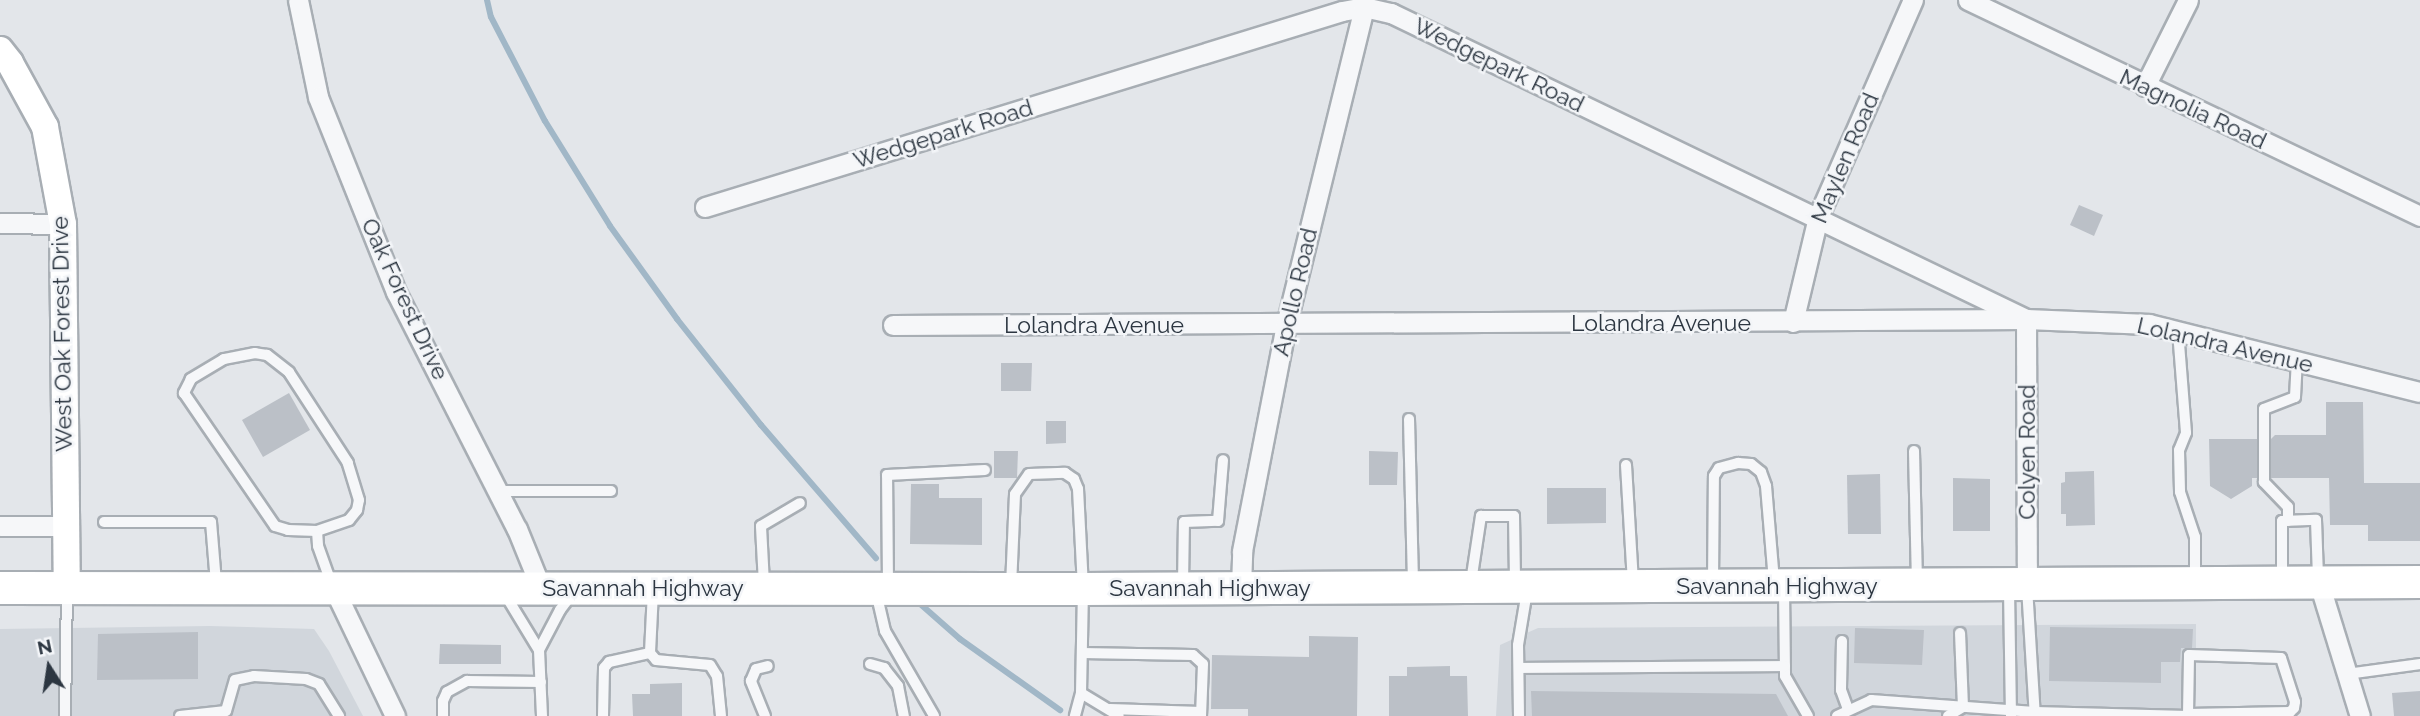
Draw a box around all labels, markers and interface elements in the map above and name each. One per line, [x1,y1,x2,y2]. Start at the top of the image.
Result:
street label: Wedgepark Road [1409,12,1589,118]
street label: Magnolia Road [2115,63,2271,155]
street label: Maylen Road [1805,89,1885,227]
street label: Wedgepark Road [850,94,1036,174]
street label: Oak Forest Drive [356,214,454,384]
street label: West Oak Forest Drive [46,216,78,452]
street label: Apollo Road [1267,225,1323,359]
street label: Lolandra Avenue [1571,309,1751,337]
street label: Lolandra Avenue [1004,311,1184,339]
street label: Lolandra Avenue [2134,311,2316,379]
street label: Colyen Road [2013,384,2041,520]
street label: Savannah Highway [1676,572,1878,600]
street label: Savannah Highway [542,574,744,602]
street label: Savannah Highway [1109,574,1311,602]
north arrow [14,632,84,702]
text: N [35,634,54,659]

